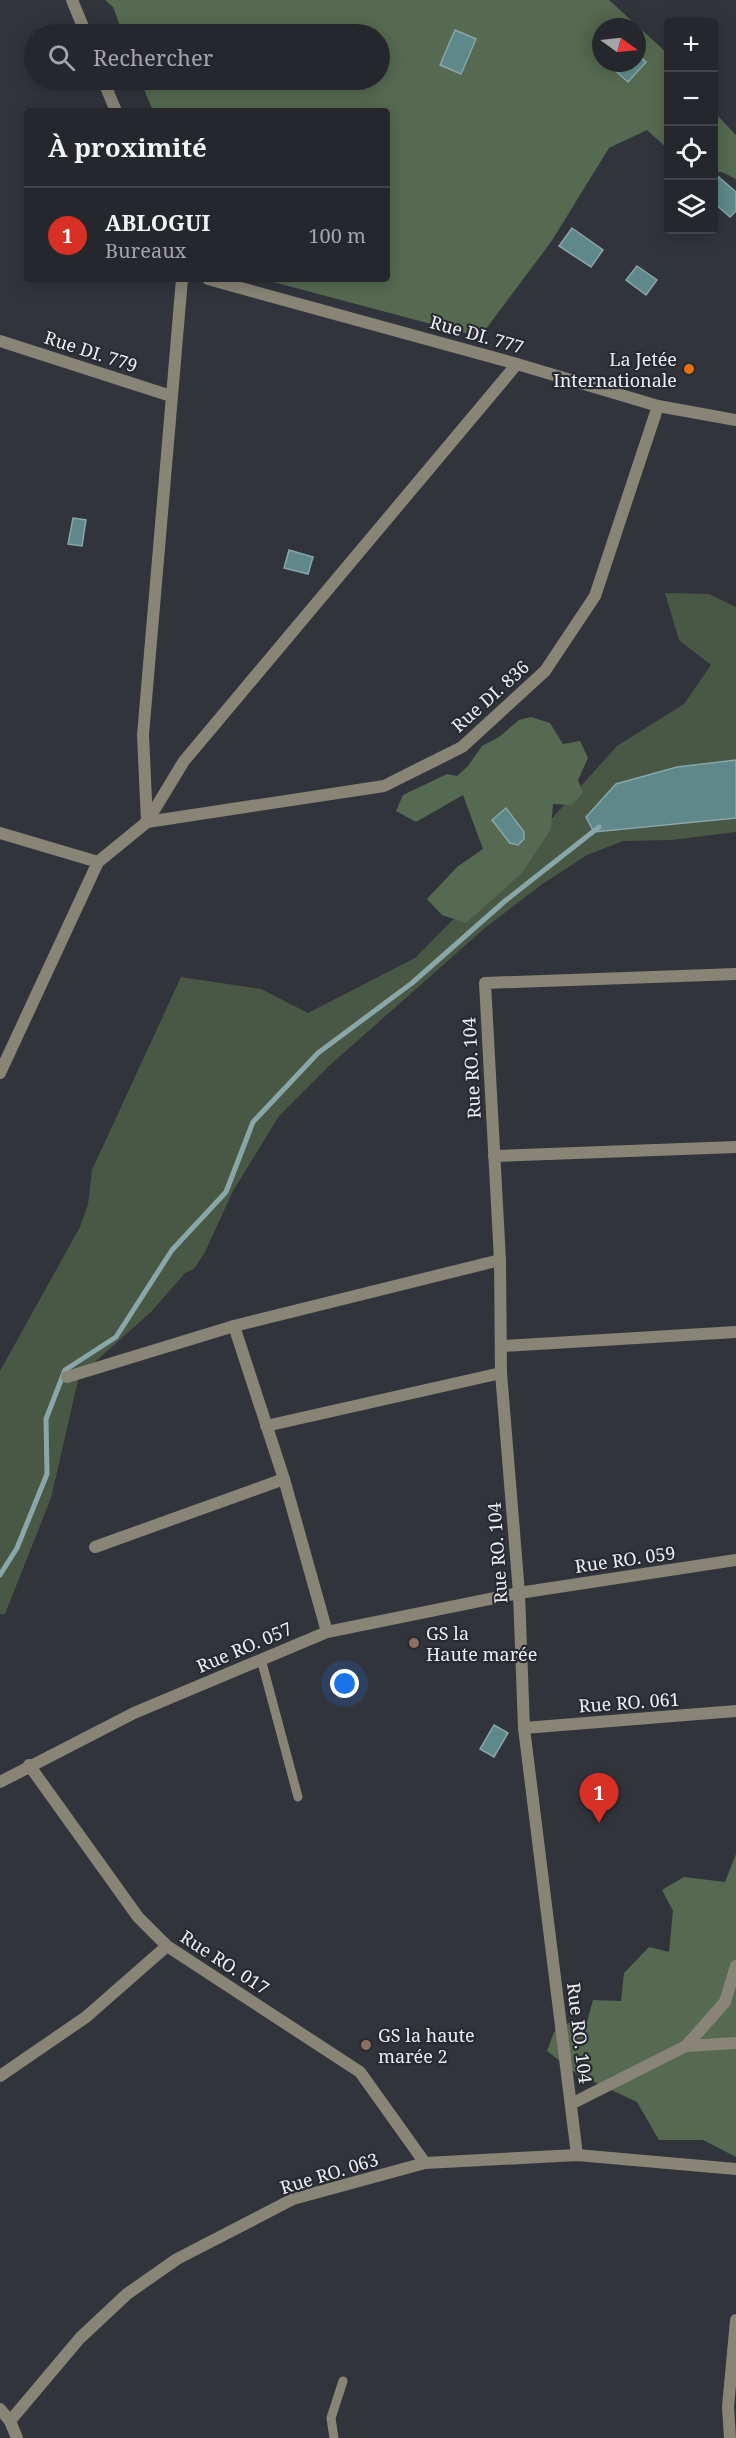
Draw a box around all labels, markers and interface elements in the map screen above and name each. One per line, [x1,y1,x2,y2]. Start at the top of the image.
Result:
north arrow [592,18,646,72]
map controls [664,18,718,234]
button: + [664,18,718,72]
search box [24,24,390,90]
icon: search [45,41,78,74]
text: Rechercher [93,42,213,72]
button: − [664,72,718,126]
button: locate [664,126,718,180]
text: À proximité [48,129,207,165]
button: layers [664,180,718,234]
text: ABLOGUI [105,207,210,237]
text: 1 [62,222,73,249]
text: 100 m [308,222,366,249]
text: Bureaux [105,237,186,264]
street label: Rue DI. 777 [427,309,527,359]
street label: Rue DI. 779 [41,325,141,377]
place label: La Jetée Internationale [553,347,677,392]
marker: La Jetée Internationale [682,362,696,376]
street label: Rue DI. 836 [446,655,534,737]
street label: Rue RO. 104 [456,1017,486,1119]
street label: Rue RO. 104 [481,1502,513,1604]
street label: Rue RO. 059 [573,1540,677,1578]
street label: Rue RO. 057 [193,1616,295,1678]
place label: GS la Haute marée [426,1621,537,1666]
marker: GS la Haute marée [407,1636,421,1650]
your location [330,1669,359,1698]
street label: Rue RO. 061 [578,1686,680,1718]
pin: 1 [580,1774,618,1823]
street label: Rue RO. 017 [176,1924,274,2000]
street label: Rue RO. 104 [562,1981,598,2085]
place label: GS la haute marée 2 [378,2023,475,2068]
marker: GS la haute marée 2 [359,2038,373,2052]
street label: Rue RO. 063 [277,2147,381,2199]

